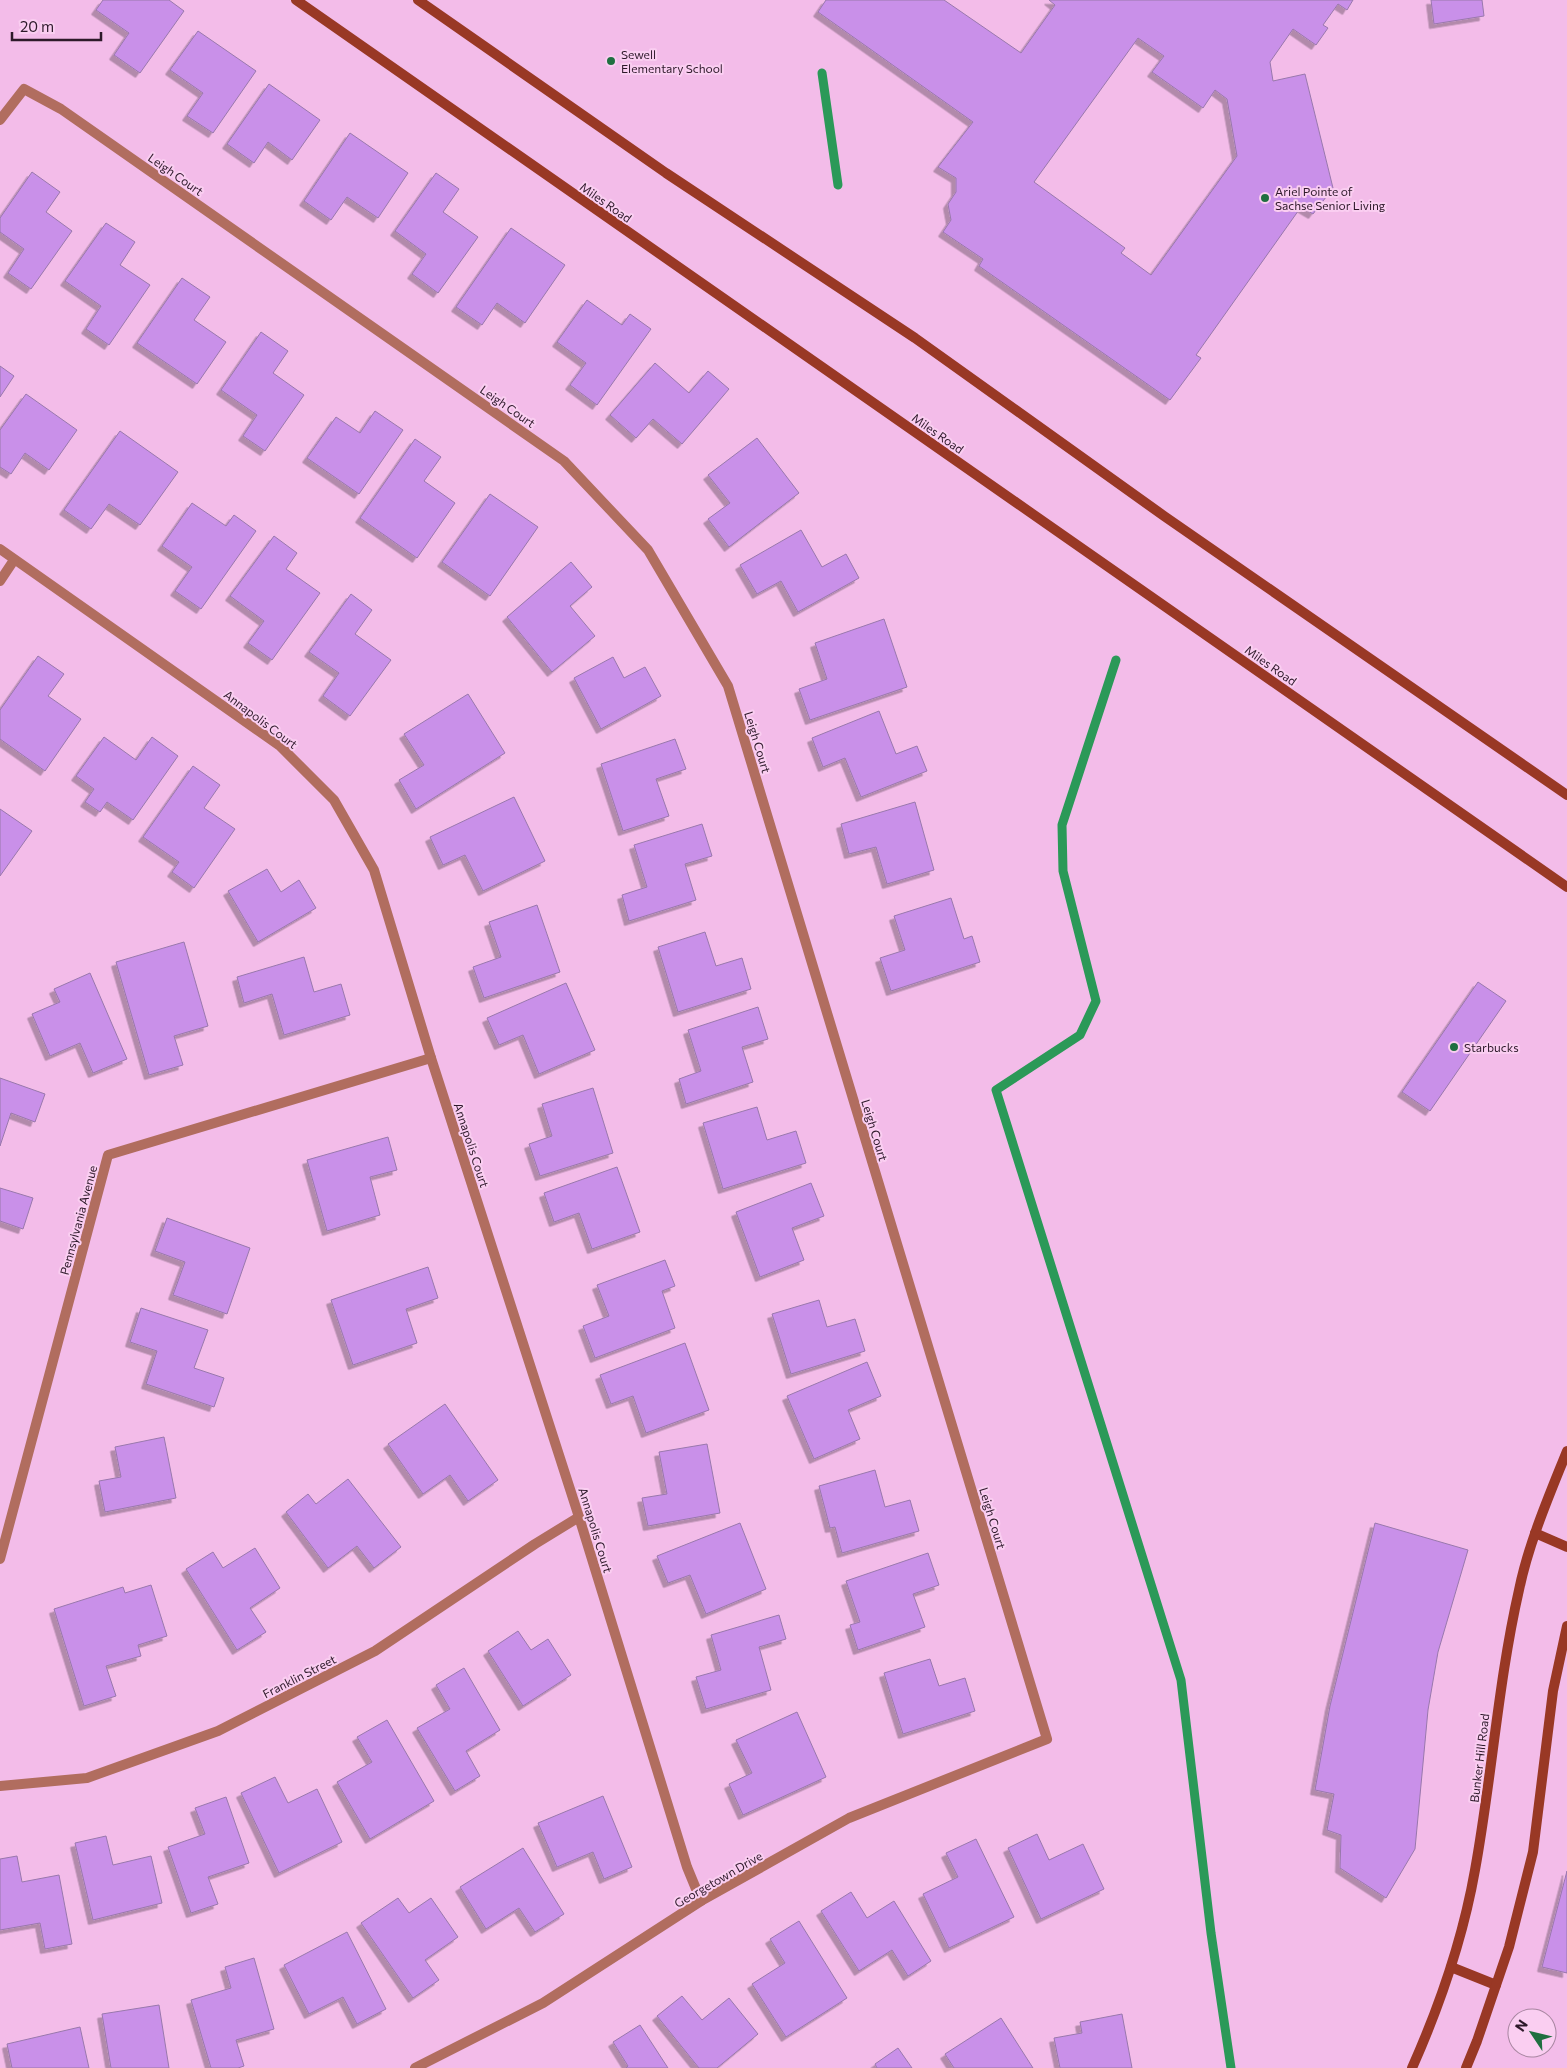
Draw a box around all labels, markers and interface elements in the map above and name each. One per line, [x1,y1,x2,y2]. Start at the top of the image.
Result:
scale bar [12,10,101,42]
text: 20 m [20,17,54,35]
place label: Sewell Elementary School [621,47,723,75]
marker: Sewell Elementary School [605,55,617,67]
street label: Leigh Court [146,150,206,198]
street label: Miles Road [578,179,635,225]
place label: Ariel Pointe of Sachse Senior Living [1275,184,1386,212]
marker: Ariel Pointe of Sachse Senior Living [1259,192,1271,204]
street label: Leigh Court [478,382,538,430]
street label: Miles Road [910,410,967,456]
street label: Miles Road [1243,642,1300,688]
street label: Annapolis Court [222,687,301,751]
street label: Leigh Court [742,709,774,775]
place label: Starbucks [1464,1040,1519,1054]
marker: Starbucks [1448,1041,1460,1053]
street label: Leigh Court [859,1097,891,1163]
street label: Annapolis Court [452,1101,492,1189]
street label: Pennsylvania Avenue [57,1164,99,1276]
street label: Leigh Court [977,1485,1009,1551]
street label: Annapolis Court [576,1486,616,1574]
street label: Franklin Street [260,1652,338,1700]
street label: Bunker Hill Road [1467,1713,1491,1803]
street label: Georgetown Drive [672,1848,764,1910]
north arrow [1507,2008,1557,2058]
text: N [1511,2016,1531,2034]

